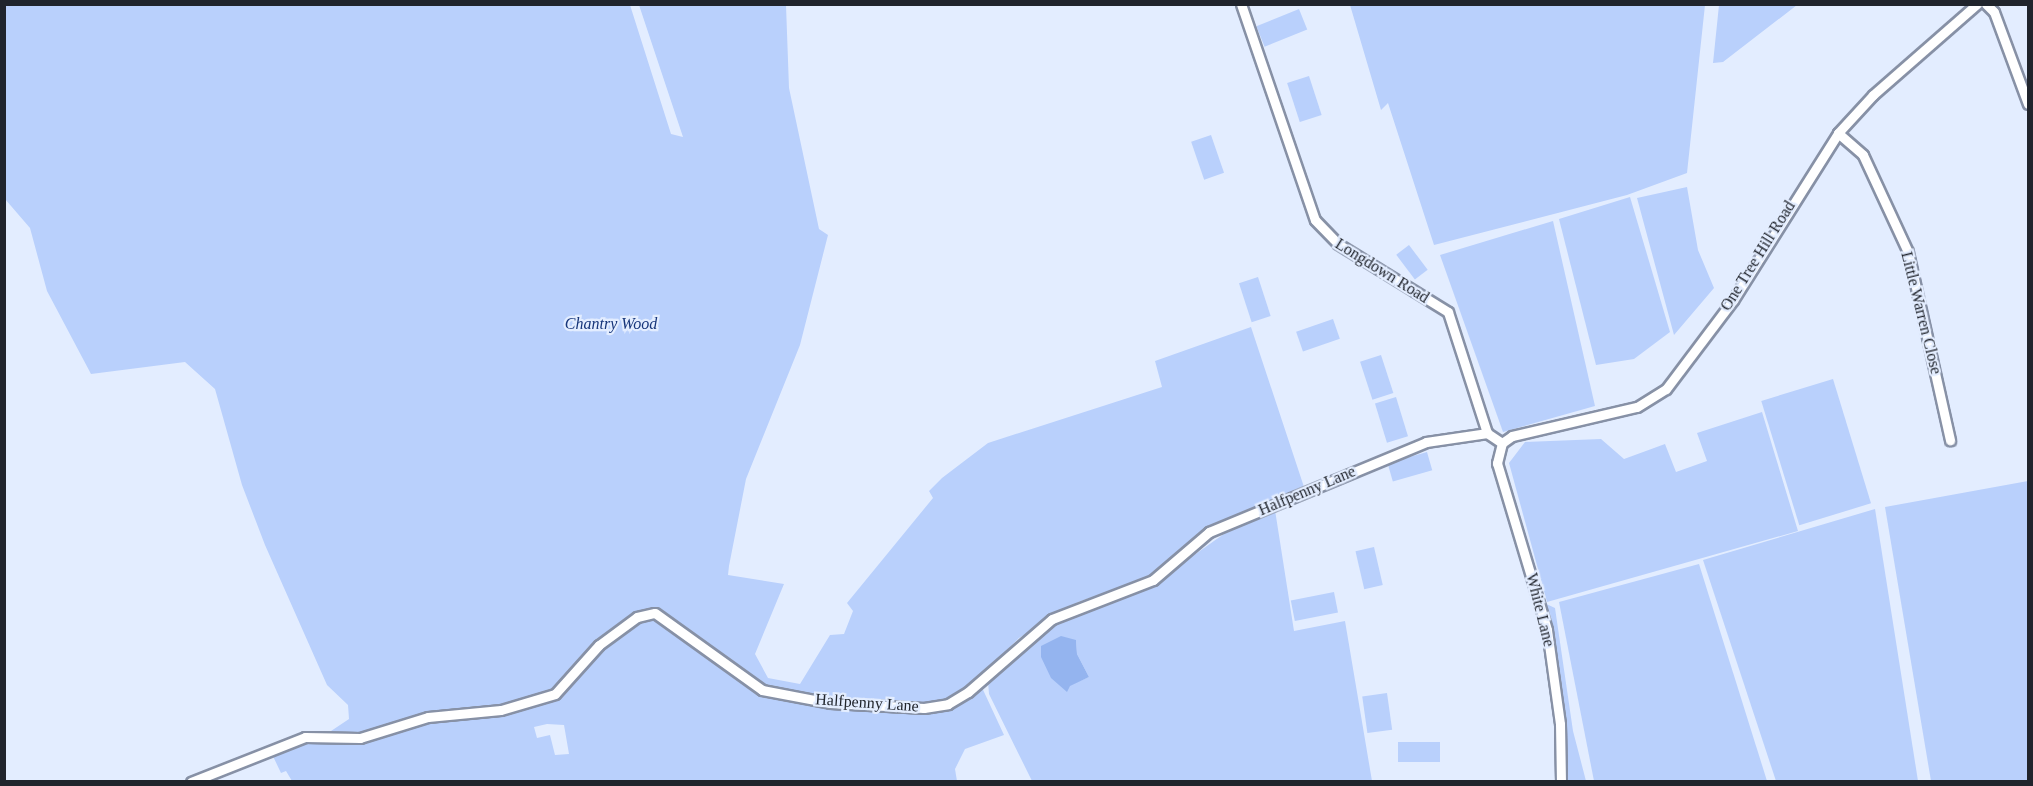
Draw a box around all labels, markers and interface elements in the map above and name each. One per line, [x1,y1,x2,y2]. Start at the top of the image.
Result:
street label: One Tree Hill Road [1716,197,1800,315]
street label: Longdown Road [1331,234,1433,308]
street label: Little Warren Close [1896,250,1946,376]
park label: Chantry Wood [565,314,657,334]
street label: Halfpenny Lane [1256,462,1358,520]
street label: White Lane [1522,571,1558,649]
street label: Halfpenny Lane [815,690,919,716]

